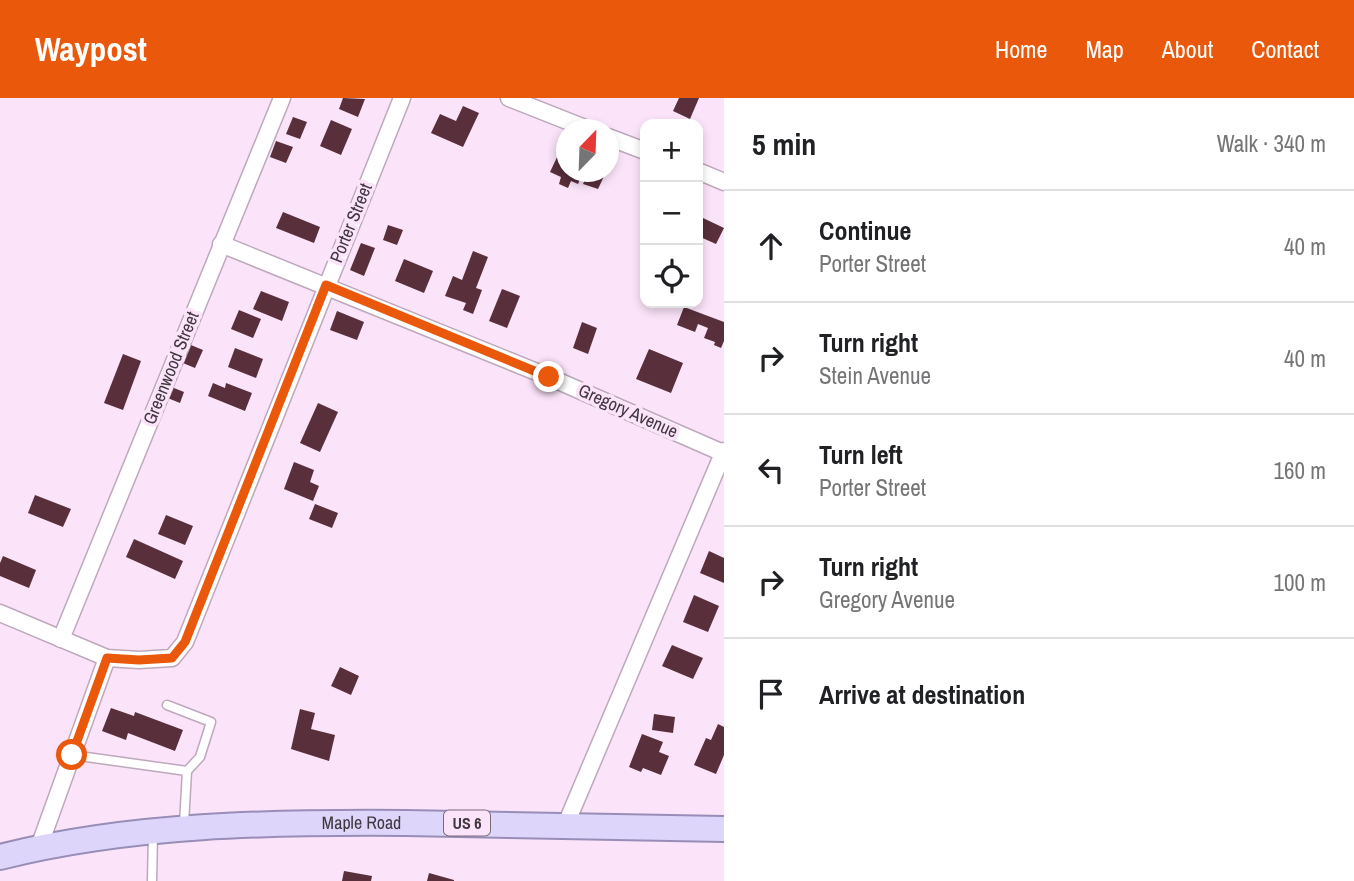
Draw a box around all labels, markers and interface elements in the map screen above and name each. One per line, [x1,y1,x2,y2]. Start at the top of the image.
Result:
text: Waypost [35,27,147,71]
text: Home [995,33,1047,65]
text: Map [1085,33,1124,65]
text: About [1162,33,1213,65]
text: Contact [1251,33,1319,65]
north arrow [556,119,619,182]
map controls [640,119,703,308]
button: + [640,119,703,182]
text: 5 min [752,124,816,164]
text: Walk · 340 m [1217,128,1326,159]
street label: Porter Street [323,179,378,266]
button: − [640,182,703,245]
text: Continue [819,213,911,248]
icon: ahead [752,227,790,265]
text: 40 m [1284,231,1326,262]
button: locate [640,245,703,308]
text: Porter Street [819,248,926,279]
street label: Greenwood Street [137,308,205,428]
text: Turn right [819,325,918,360]
icon: right [752,339,790,377]
text: 40 m [1284,343,1326,374]
text: Stein Avenue [819,360,931,391]
route end [533,361,564,392]
street label: Gregory Avenue [575,377,682,444]
text: Turn left [819,437,903,472]
icon: left [752,451,790,489]
text: 160 m [1274,455,1326,486]
text: Porter Street [819,472,926,503]
text: Turn right [819,549,918,584]
icon: right [752,563,790,601]
text: 100 m [1274,567,1326,598]
text: Gregory Avenue [819,584,955,615]
icon: arrive [752,675,790,713]
text: Arrive at destination [819,677,1025,712]
route start [56,739,87,770]
street label: Maple Road [322,810,401,835]
road number: US 6 [444,810,490,836]

